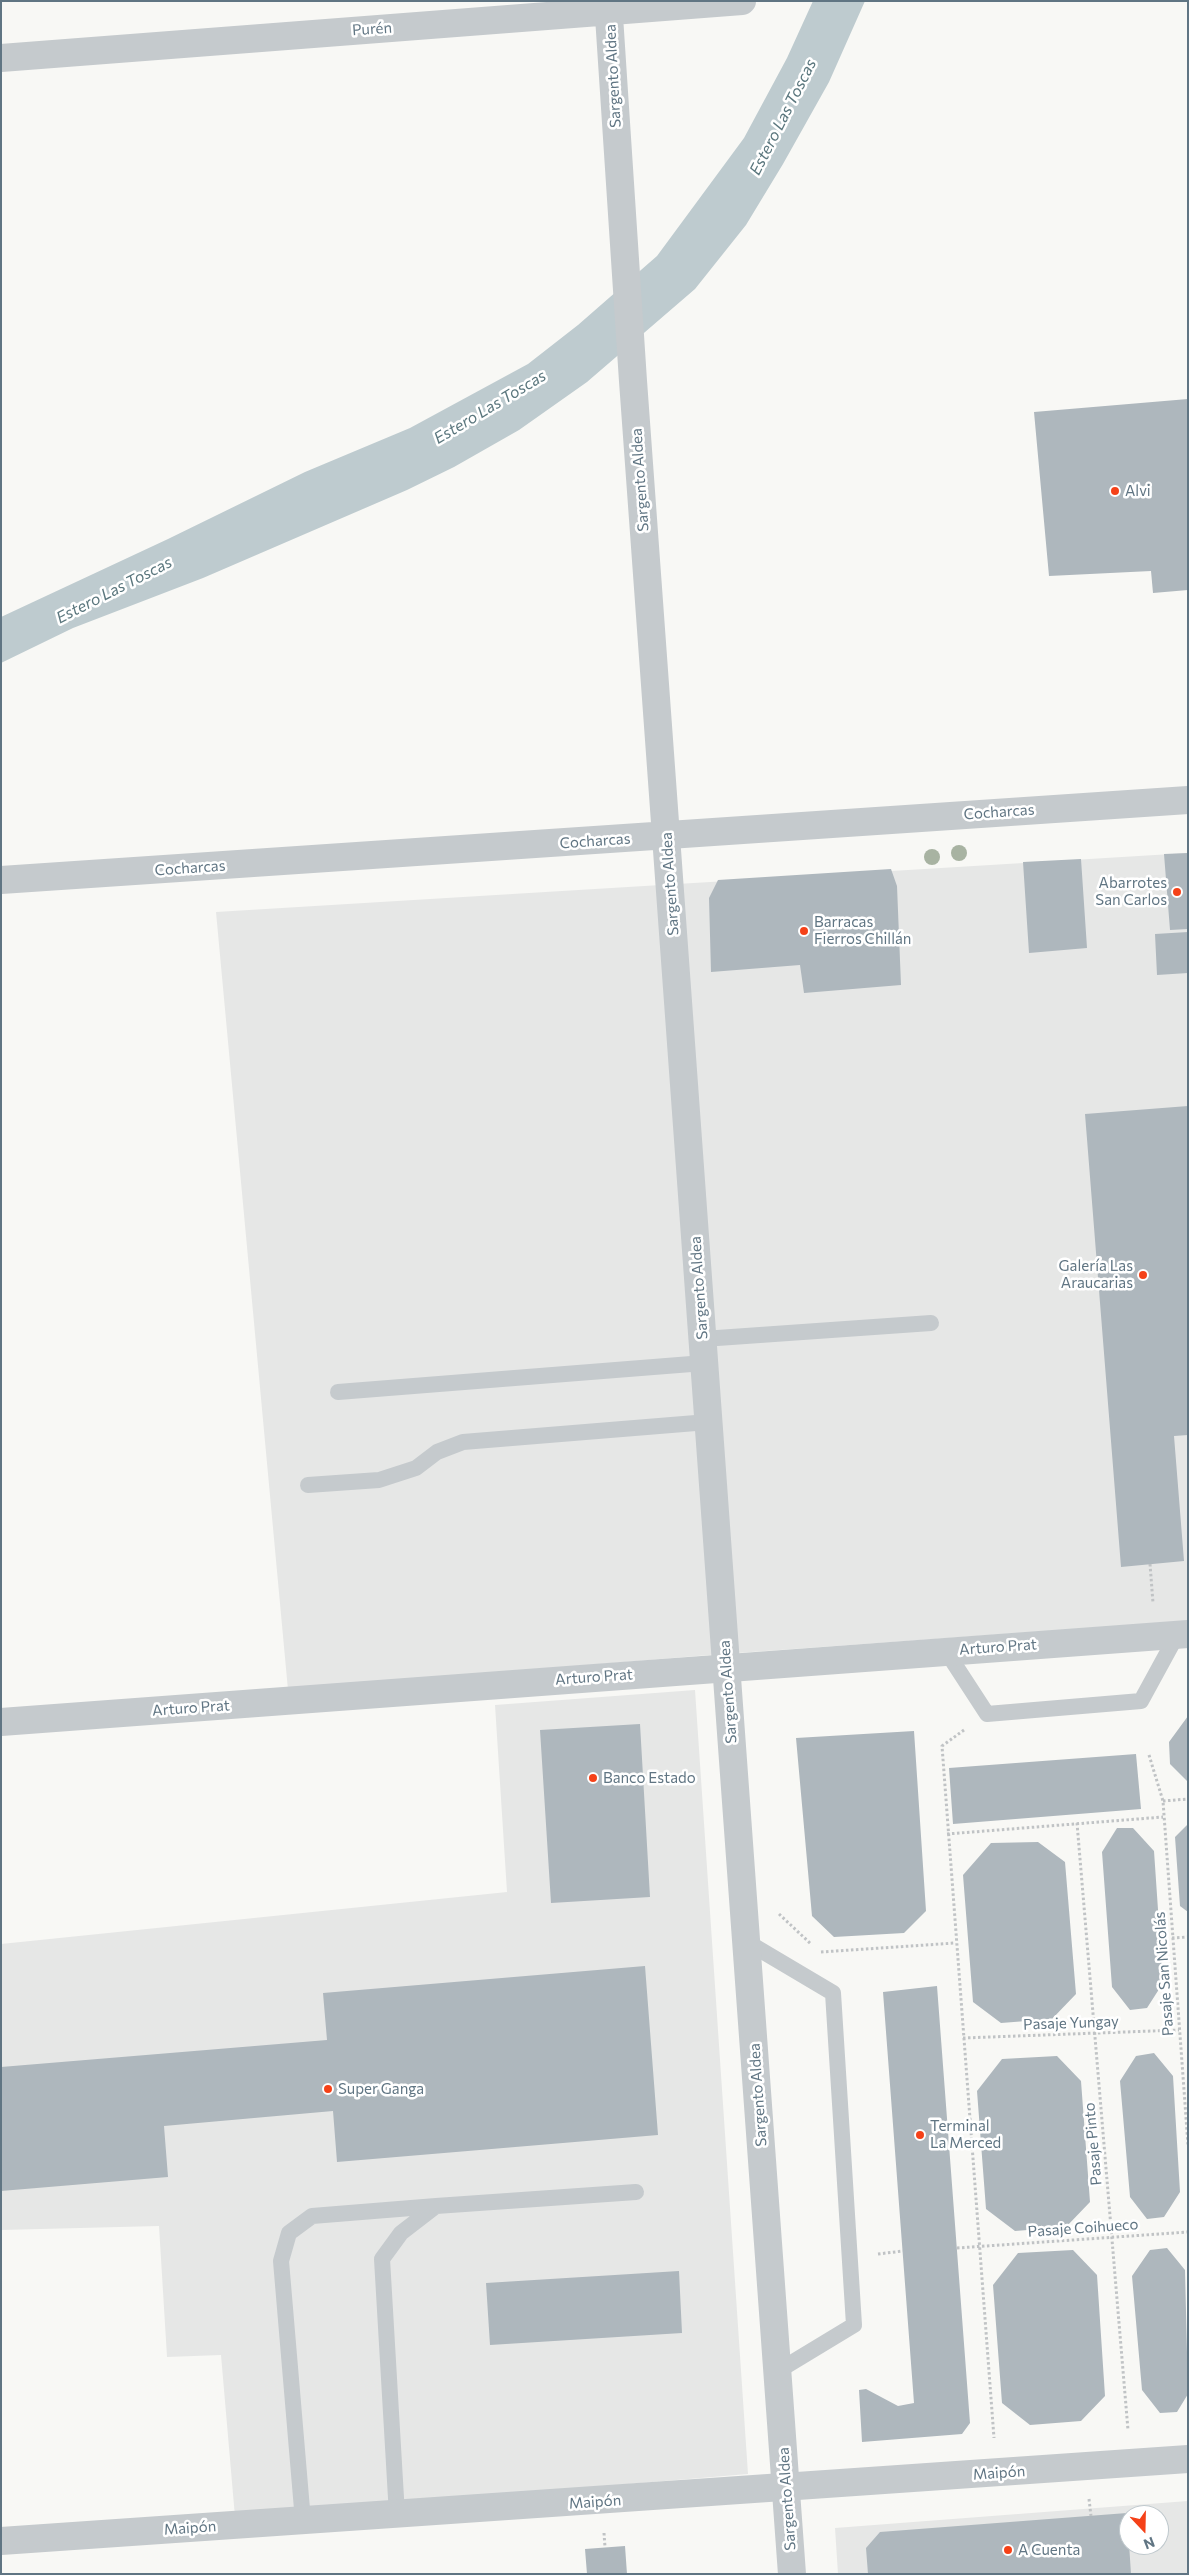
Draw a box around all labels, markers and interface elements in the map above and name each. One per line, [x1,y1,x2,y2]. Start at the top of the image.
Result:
street label: Purén [351,19,393,39]
street label: Sargento Aldea [601,24,625,128]
water label: Estero Las Toscas [746,56,820,178]
water label: Estero Las Toscas [430,366,550,448]
street label: Sargento Aldea [627,428,653,532]
place label: Alvi [1125,482,1151,500]
marker: Alvi [1109,485,1121,497]
water label: Estero Las Toscas [53,553,175,627]
street label: Cocharcas [963,801,1035,823]
street label: Cocharcas [559,830,631,852]
street label: Sargento Aldea [657,832,683,936]
street label: Cocharcas [154,857,226,879]
place label: Abarrotes San Carlos [1095,874,1167,909]
marker: Abarrotes San Carlos [1171,886,1183,898]
place label: Barracas Fierros Chillán [814,913,911,948]
marker: Barracas Fierros Chillán [798,925,810,937]
street label: Sargento Aldea [686,1236,712,1340]
place label: Galería Las Araucarias [1059,1257,1133,1292]
marker: Galería Las Araucarias [1137,1269,1149,1281]
street label: Arturo Prat [959,1635,1037,1659]
street label: Sargento Aldea [715,1640,741,1744]
street label: Arturo Prat [555,1665,633,1689]
street label: Arturo Prat [152,1696,230,1720]
place label: Banco Estado [603,1769,696,1787]
marker: Banco Estado [587,1772,599,1784]
street label: Pasaje San Nicolás [1151,1911,1177,2037]
street label: Pasaje Yungay [1023,2012,1119,2034]
street label: Sargento Aldea [745,2043,771,2147]
place label: Super Ganga [338,2080,424,2098]
marker: Super Ganga [322,2083,334,2095]
street label: Pasaje Pinto [1080,2102,1106,2186]
place label: Terminal La Merced [930,2117,1001,2152]
marker: Terminal La Merced [914,2129,926,2141]
street label: Pasaje Coihueco [1027,2215,1139,2241]
street label: Sargento Aldea [774,2447,800,2551]
street label: Maipón [972,2462,1026,2484]
street label: Maipón [568,2491,622,2513]
north arrow [1119,2505,1169,2555]
street label: Maipón [163,2517,217,2539]
text: N [1141,2534,1157,2553]
place label: A Cuenta [1018,2541,1080,2559]
marker: A Cuenta [1002,2544,1014,2556]

